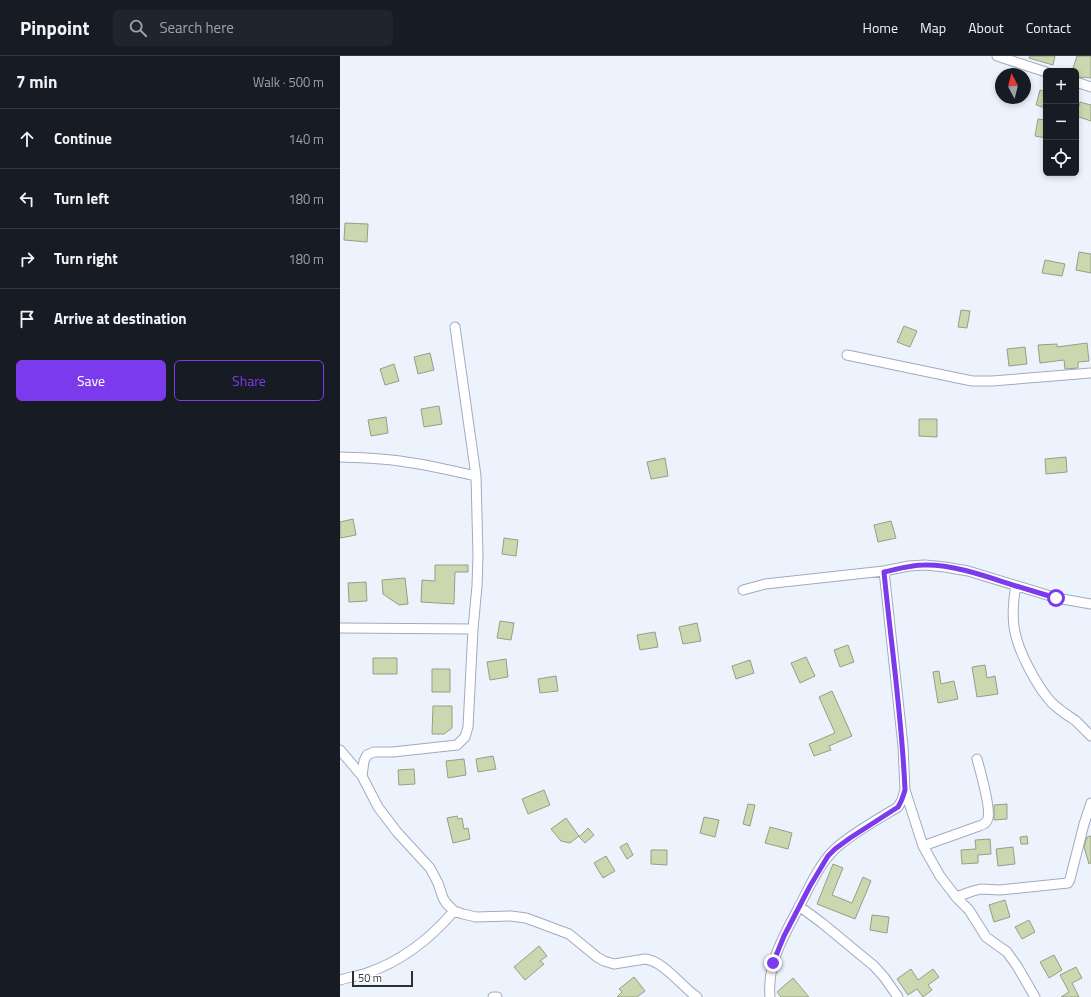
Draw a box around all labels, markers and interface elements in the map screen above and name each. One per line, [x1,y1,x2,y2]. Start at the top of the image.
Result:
search box [113,10,393,46]
text: Pinpoint [20,13,89,42]
text: Search here [159,16,234,39]
icon: search [127,17,149,39]
text: Home [863,17,898,38]
text: Map [920,17,946,38]
text: About [968,17,1004,38]
text: Contact [1026,17,1071,38]
north arrow [995,68,1031,104]
map controls [1043,68,1079,176]
button: + [1043,68,1079,104]
text: 7 min [16,69,57,95]
text: Walk · 500 m [253,72,324,92]
button: − [1043,104,1079,140]
text: Continue [54,127,112,150]
icon: ahead [16,128,38,150]
text: 140 m [288,129,324,149]
button: locate [1043,140,1079,176]
text: Turn left [54,187,109,210]
icon: left [16,188,38,210]
text: 180 m [288,189,324,209]
text: Turn right [54,247,118,270]
icon: right [16,248,38,270]
text: 180 m [288,249,324,269]
text: Arrive at destination [54,307,187,330]
icon: arrive [16,308,38,330]
button: Save [16,360,166,401]
button: Share [174,360,324,401]
route start [1047,589,1065,607]
route end [764,954,782,972]
scale bar [352,969,413,988]
text: 50 m [358,970,382,986]

